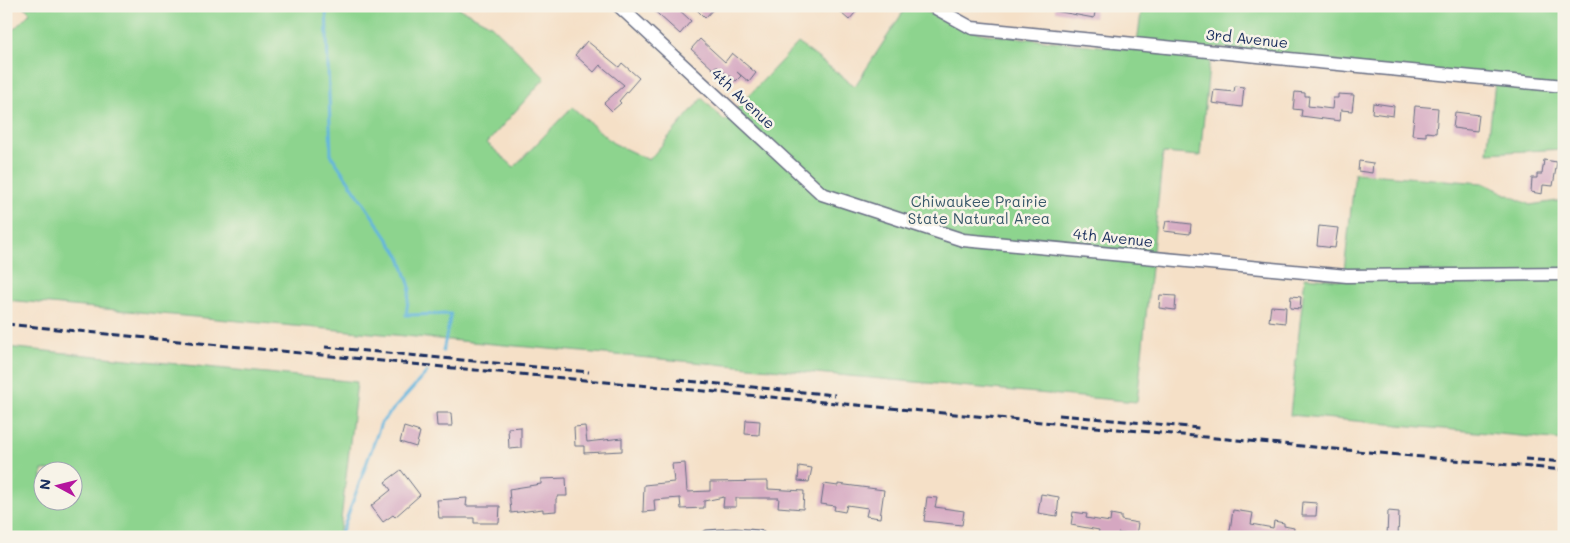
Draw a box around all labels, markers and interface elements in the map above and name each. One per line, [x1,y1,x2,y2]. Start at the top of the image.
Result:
street label: 3rd Avenue [1205,24,1289,52]
street label: 4th Avenue [707,63,780,133]
park label: Chiwaukee Prairie State Natural Area [908,191,1050,228]
street label: 4th Avenue [1072,223,1154,251]
north arrow [32,460,82,510]
text: N [35,478,55,491]

